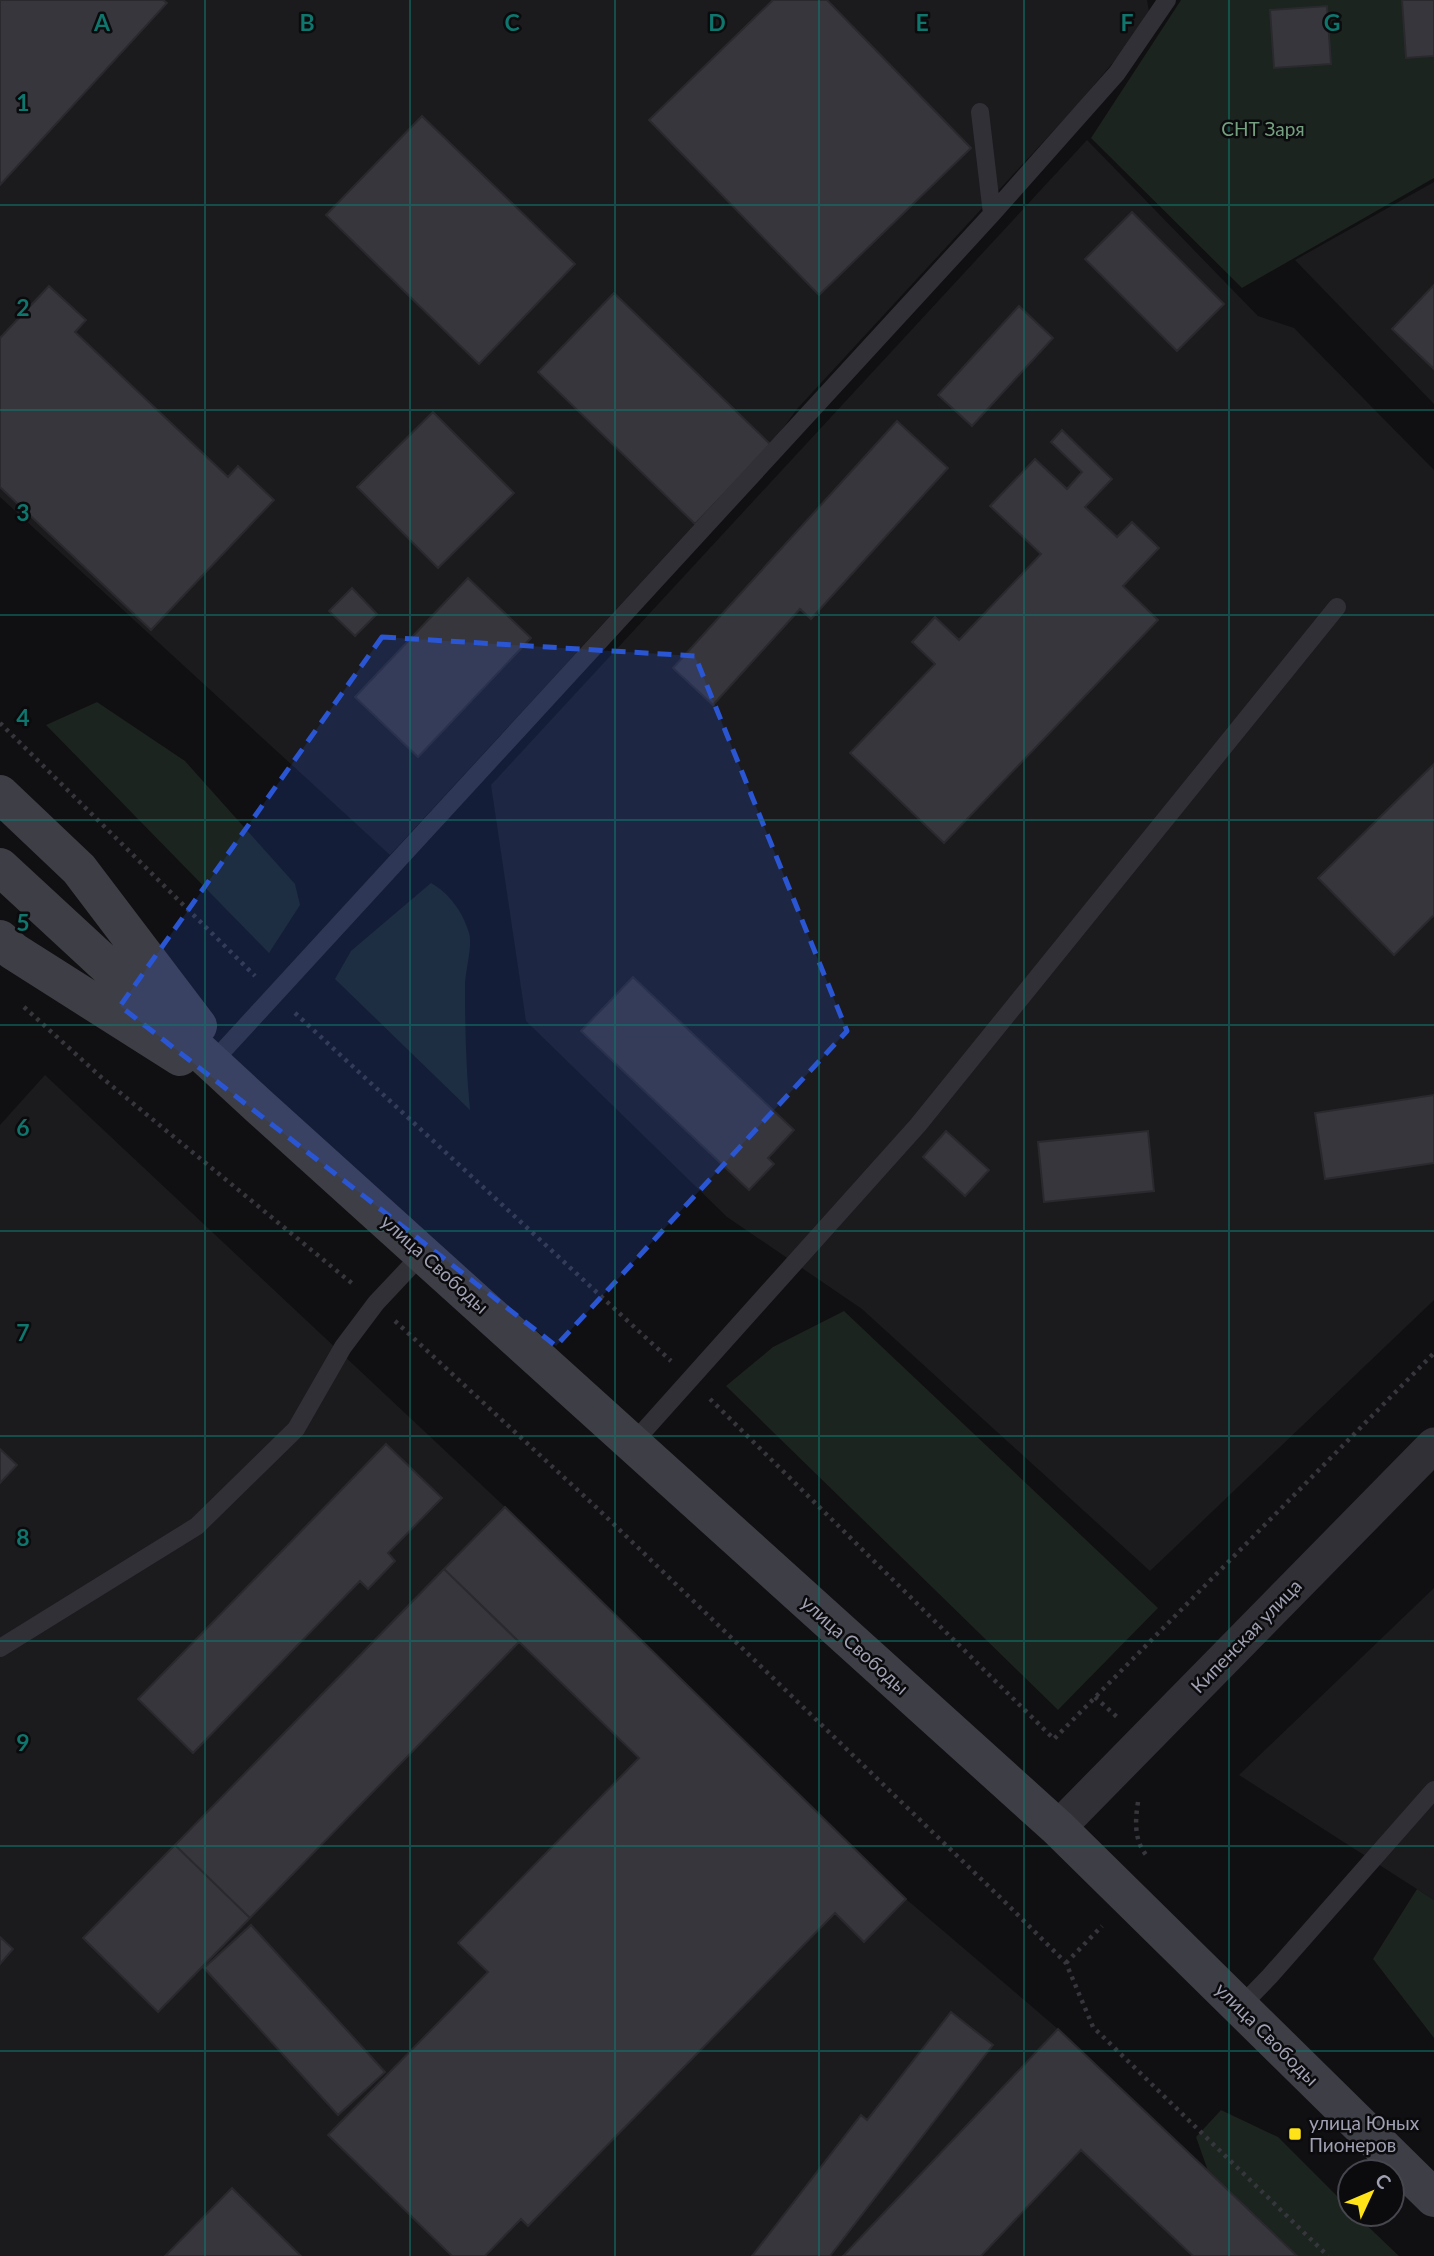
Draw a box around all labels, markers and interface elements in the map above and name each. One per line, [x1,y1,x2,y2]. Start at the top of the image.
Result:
text: A [93,8,111,36]
text: B [299,8,315,36]
text: C [504,8,520,36]
text: D [708,8,726,36]
text: E [915,8,929,36]
text: F [1120,8,1134,36]
text: G [1324,8,1340,36]
text: 1 [16,88,30,116]
park label: СНТ Заря [1221,117,1305,140]
text: 2 [16,293,30,321]
text: 3 [16,498,30,526]
text: 4 [16,703,30,731]
text: 5 [16,908,30,936]
text: 6 [16,1113,30,1141]
street label: улица Свободы [377,1209,494,1318]
text: 7 [16,1318,30,1346]
text: 8 [16,1523,30,1551]
street label: Кипенская улица [1185,1574,1306,1697]
street label: улица Свободы [797,1590,914,1699]
text: 9 [16,1728,30,1756]
street label: улица Свободы [1211,1977,1324,2090]
place label: улица Юных Пионеров [1309,2111,1420,2156]
marker: улица Юных Пионеров [1287,2126,1303,2142]
north arrow [1336,2158,1406,2228]
text: С [1371,2168,1397,2194]

